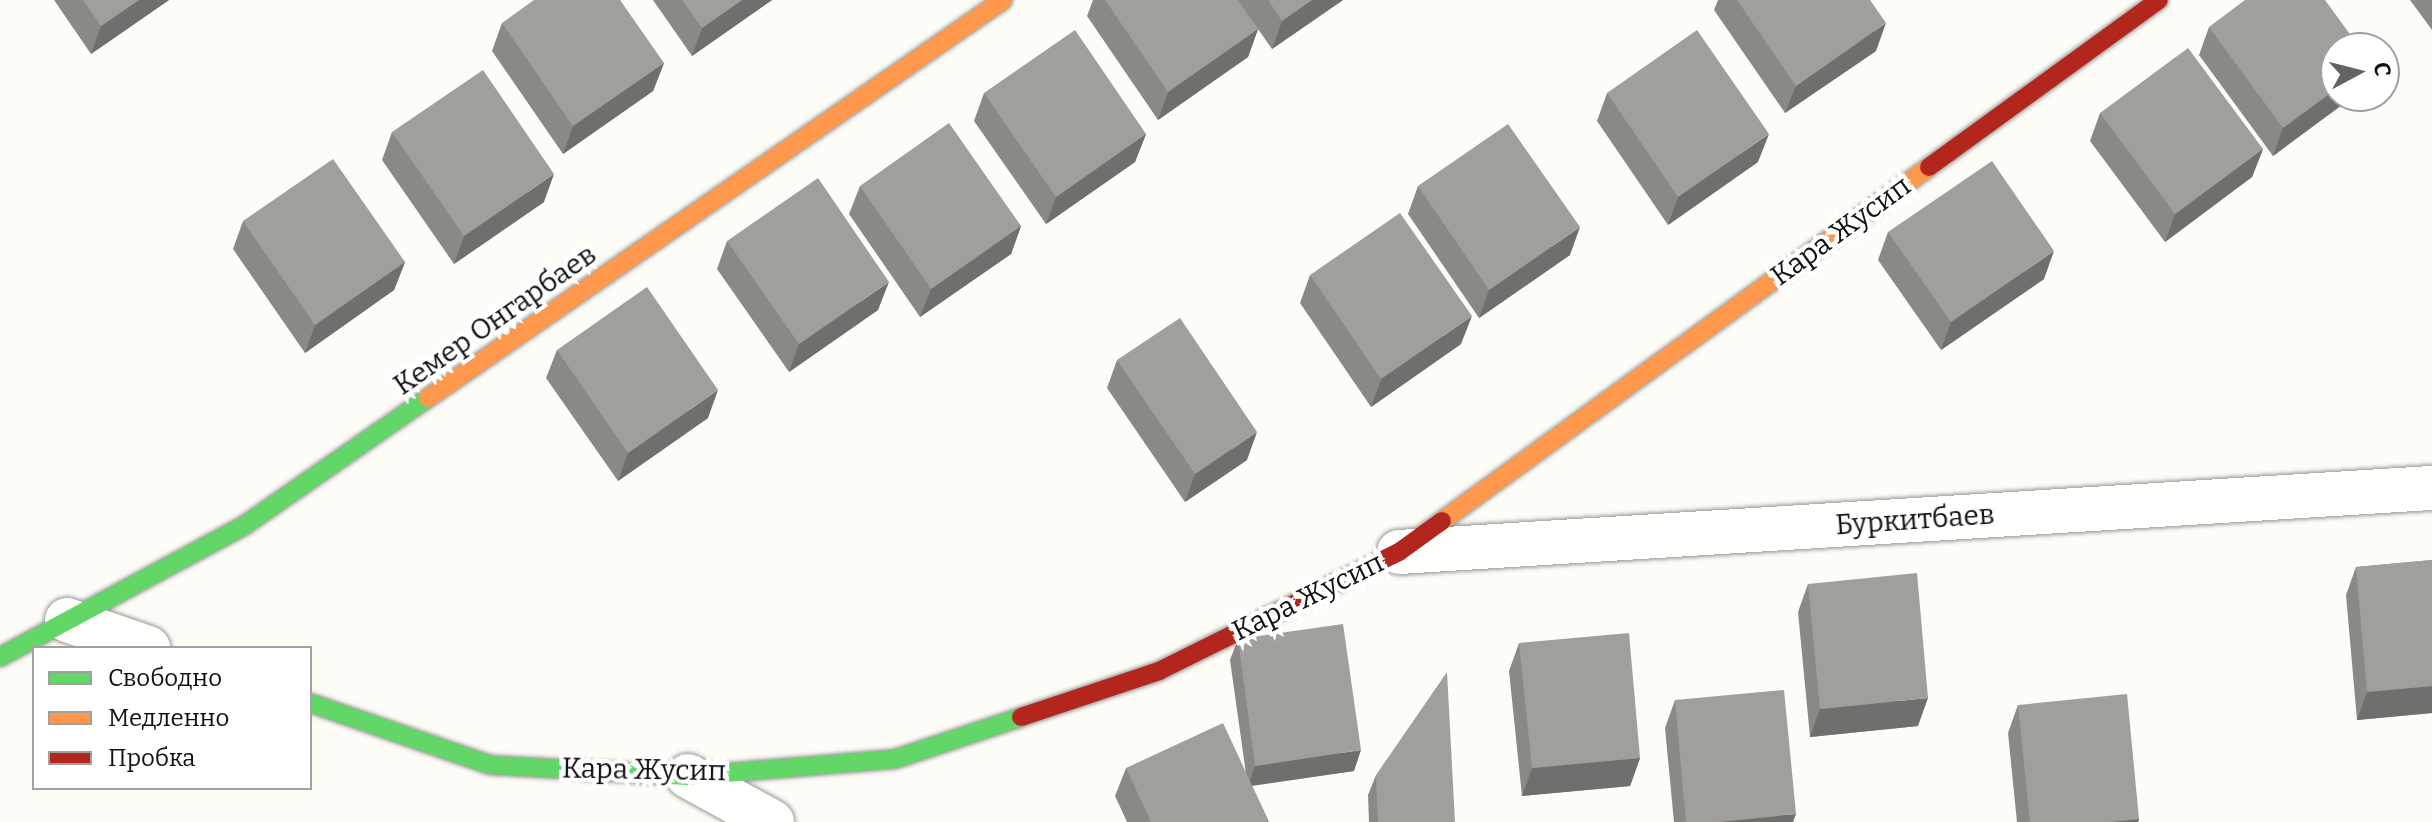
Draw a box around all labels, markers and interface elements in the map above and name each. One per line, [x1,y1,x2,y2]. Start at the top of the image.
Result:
north arrow [2320,32,2400,112]
text: С [2368,61,2397,78]
street label: Кара Жусип [1765,169,1917,293]
street label: Кемер Онгарбаев [387,238,603,402]
street label: Буркитбаев [1834,498,1996,542]
street label: Кара Жусип [1227,546,1389,648]
legend [32,646,312,790]
text: Свободно [108,664,222,692]
text: Медленно [108,704,229,732]
text: Пробка [108,744,195,772]
street label: Кара Жусип [562,752,726,788]

